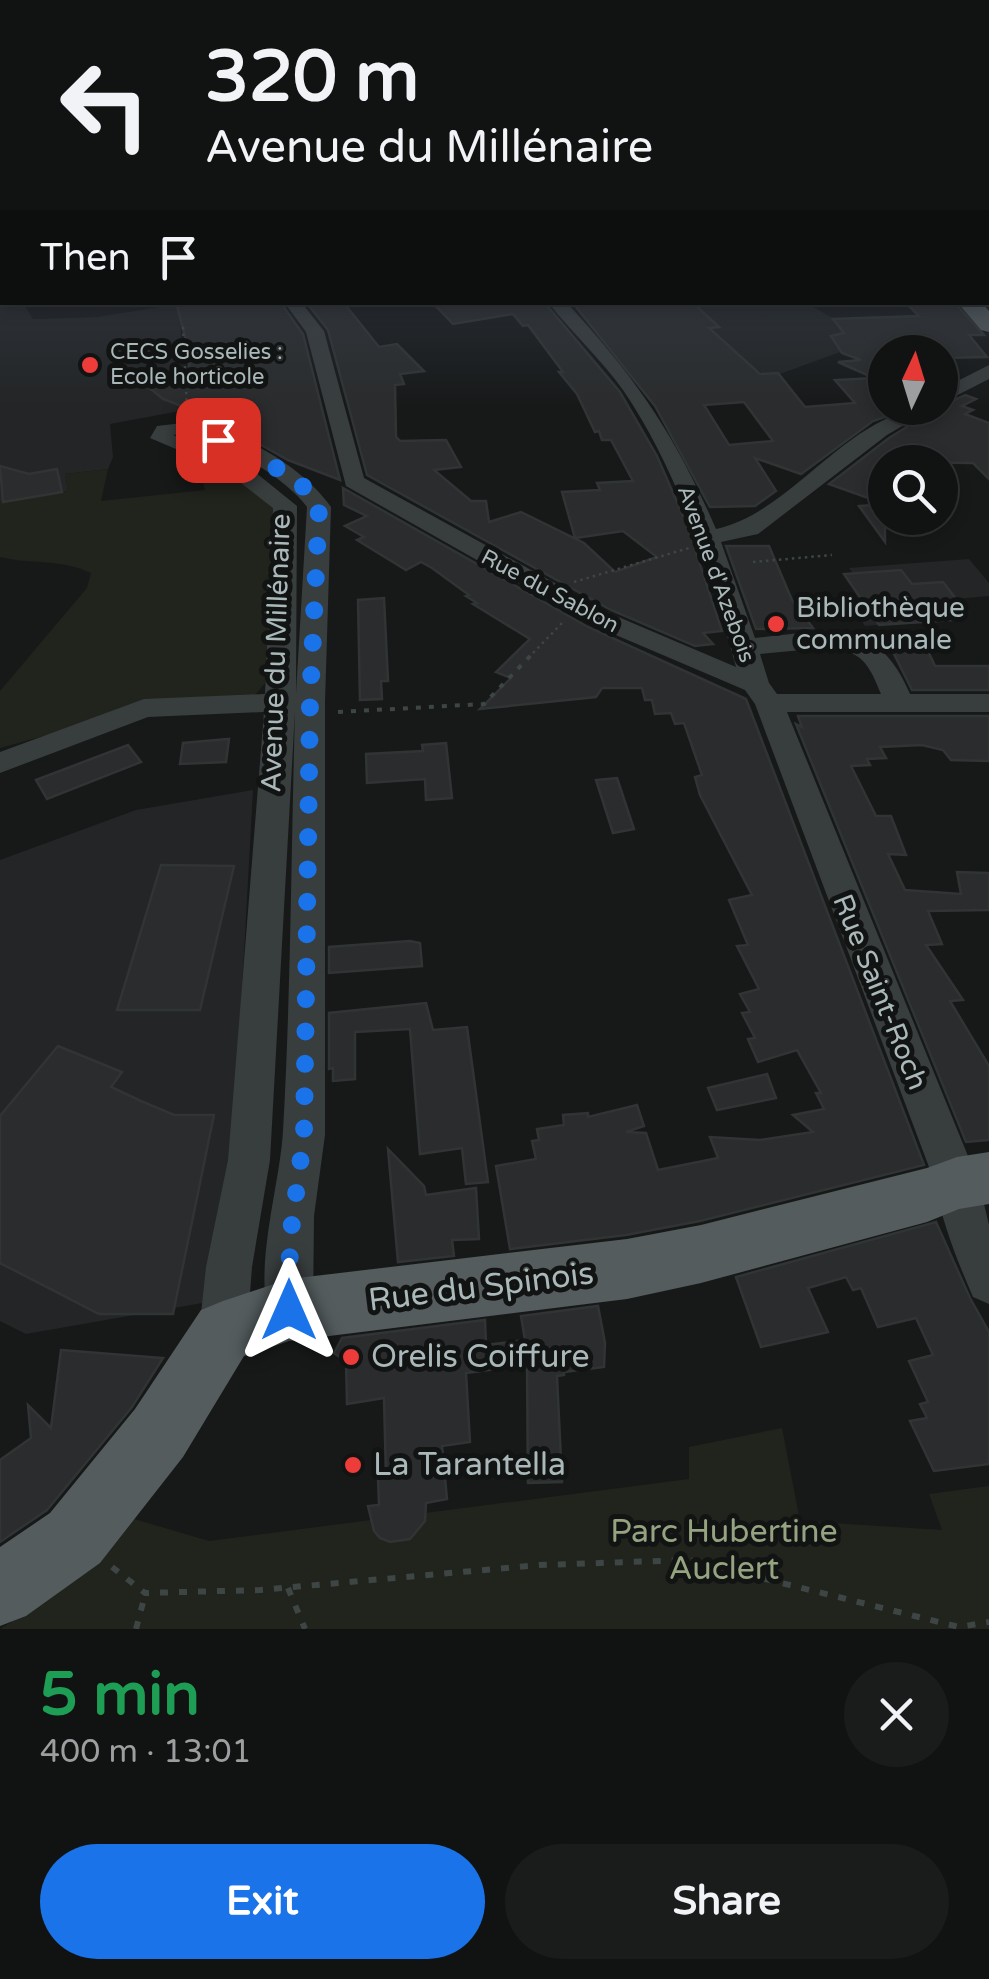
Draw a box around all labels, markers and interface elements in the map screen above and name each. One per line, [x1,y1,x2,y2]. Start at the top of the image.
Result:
text: 320 m [205,36,419,120]
icon: left [40,40,170,170]
text: Avenue du Millénaire [205,121,653,175]
icon: arrive [151,230,206,285]
text: Then [40,235,131,281]
north arrow [868,335,958,425]
map controls [868,335,958,535]
place label: CECS Gosselies : Ecole horticole [110,339,283,390]
marker: CECS Gosselies : Ecole horticole [79,354,101,376]
pin [176,398,261,483]
icon: arrive [191,413,246,468]
button: search [868,445,958,535]
street label: Avenue d'Azebois [672,482,760,666]
street label: Avenue du Millénaire [254,513,298,793]
street label: Rue du Sablon [477,544,623,638]
place label: Bibliothèque communale [796,591,965,657]
marker: Bibliothèque communale [765,613,787,635]
street label: Rue Saint-Roch [825,889,935,1095]
street label: Rue du Spinois [366,1254,596,1320]
position arrow [237,1258,341,1362]
place label: Orelis Coiffure [371,1338,590,1376]
marker: Orelis Coiffure [340,1346,362,1368]
place label: La Tarantella [373,1446,566,1484]
marker: La Tarantella [342,1454,364,1476]
park label: Parc Hubertine Auclert [610,1513,838,1588]
text: 5 min [40,1659,200,1731]
button: close [844,1662,949,1767]
text: 400 m · 13:01 [40,1733,252,1771]
button: Exit [40,1844,485,1959]
button: Share [505,1844,949,1959]

